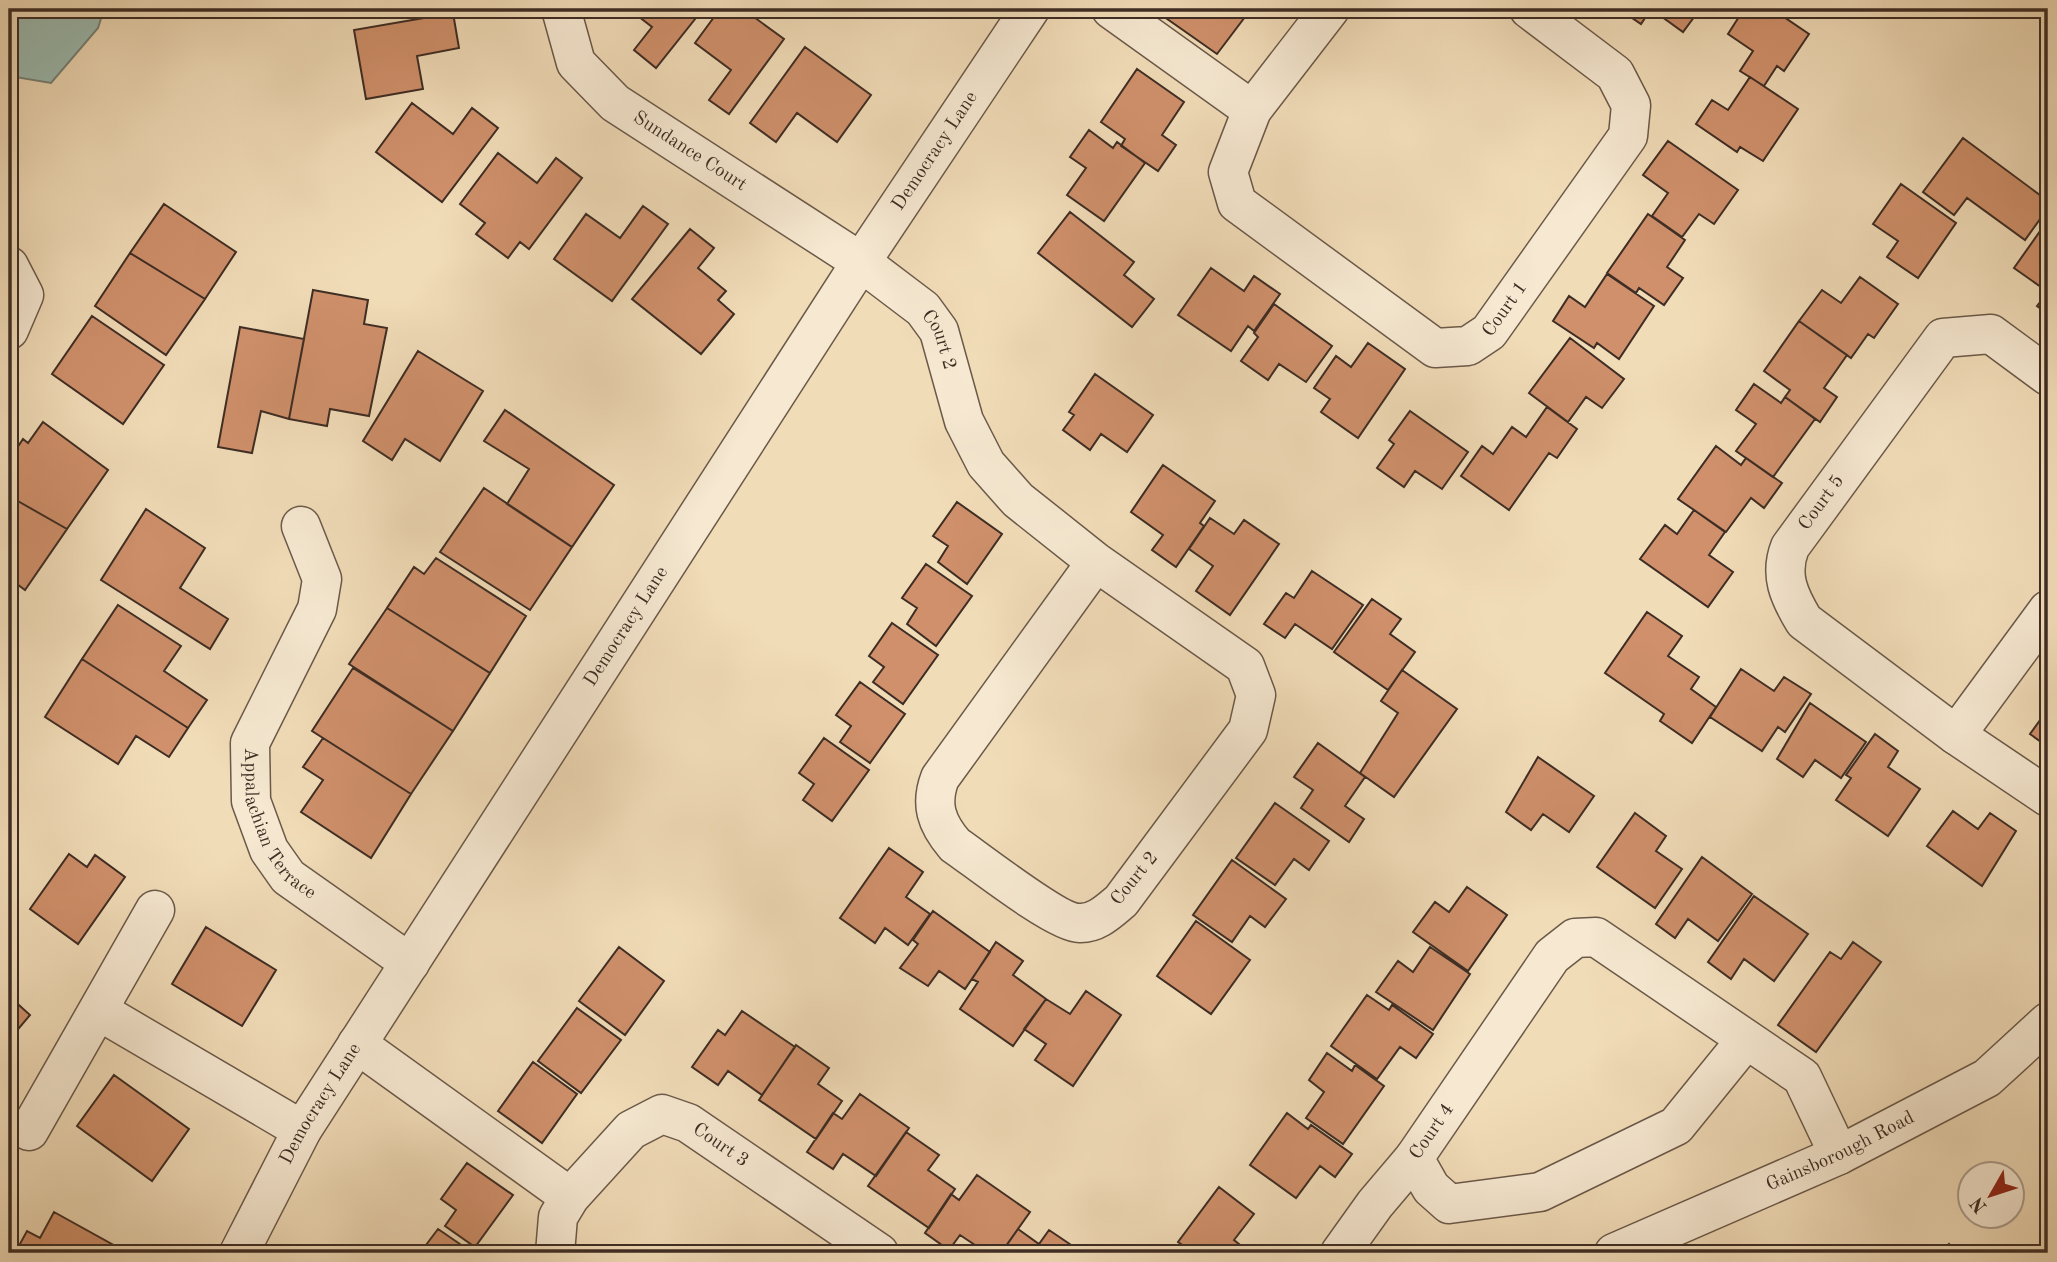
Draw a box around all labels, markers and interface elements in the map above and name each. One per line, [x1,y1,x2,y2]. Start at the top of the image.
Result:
street label: Democracy Lane [889,88,981,214]
street label: Sundance Court [630,108,750,195]
street label: Court 1 [1479,278,1531,340]
street label: Court 2 [918,306,959,372]
street label: Court 5 [1796,472,1848,534]
street label: Democracy Lane [581,563,672,690]
street label: Appalachian Terrace [241,748,319,903]
street label: Court 2 [1108,849,1162,909]
street label: Democracy Lane [276,1040,365,1168]
street label: Court 4 [1406,1100,1458,1163]
street label: Gainsborough Road [1764,1108,1917,1195]
street label: Court 3 [689,1120,752,1171]
north arrow [1955,1160,2025,1230]
text: N [1967,1192,1992,1216]

